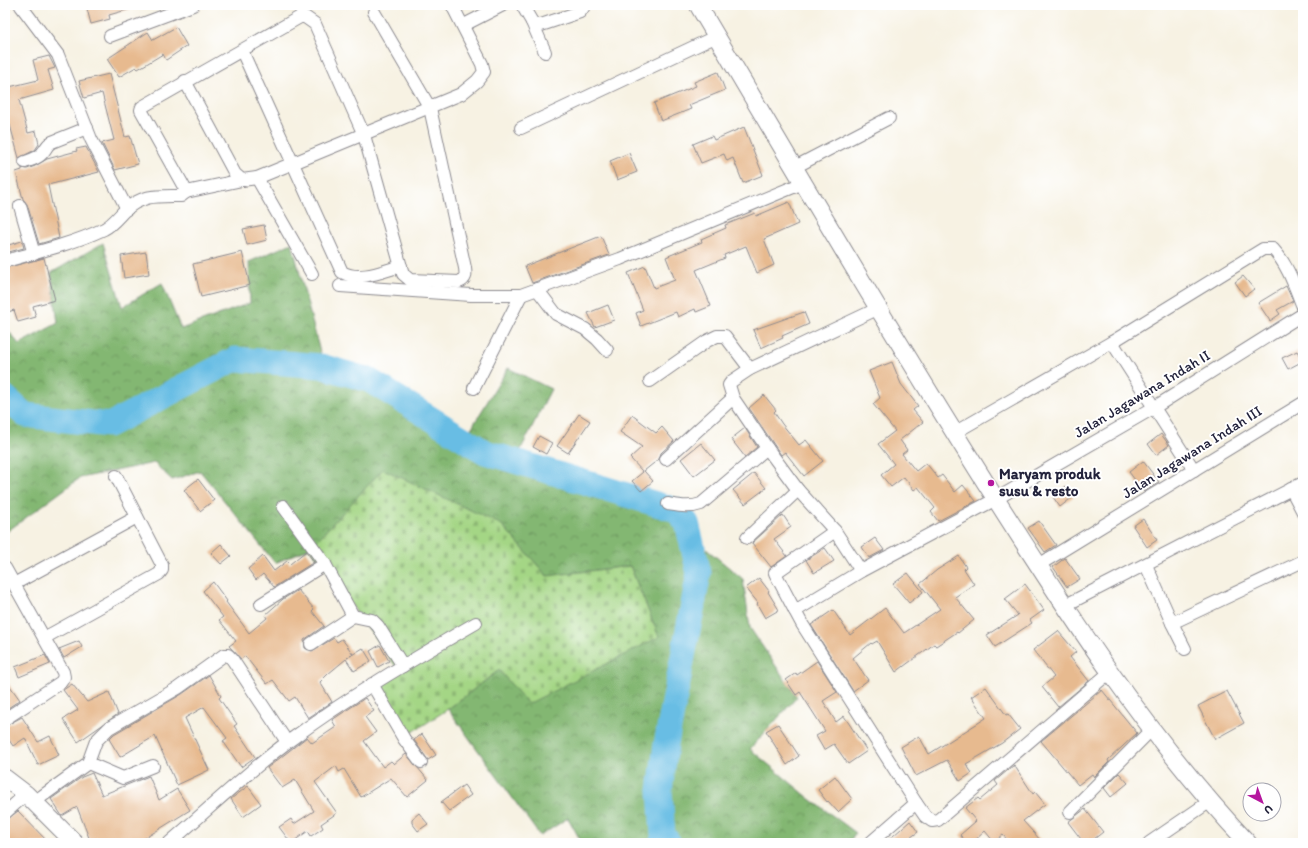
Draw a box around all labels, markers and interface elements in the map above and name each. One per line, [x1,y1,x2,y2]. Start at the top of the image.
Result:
street label: Jalan Jagawana Indah II [1071,346,1213,442]
street label: Jalan Jagawana Indah III [1119,402,1265,502]
place label: Maryam produk susu & resto [999,465,1101,500]
marker: Maryam produk susu & resto [986,478,996,488]
north arrow [1242,782,1282,822]
text: U [1261,802,1275,816]

